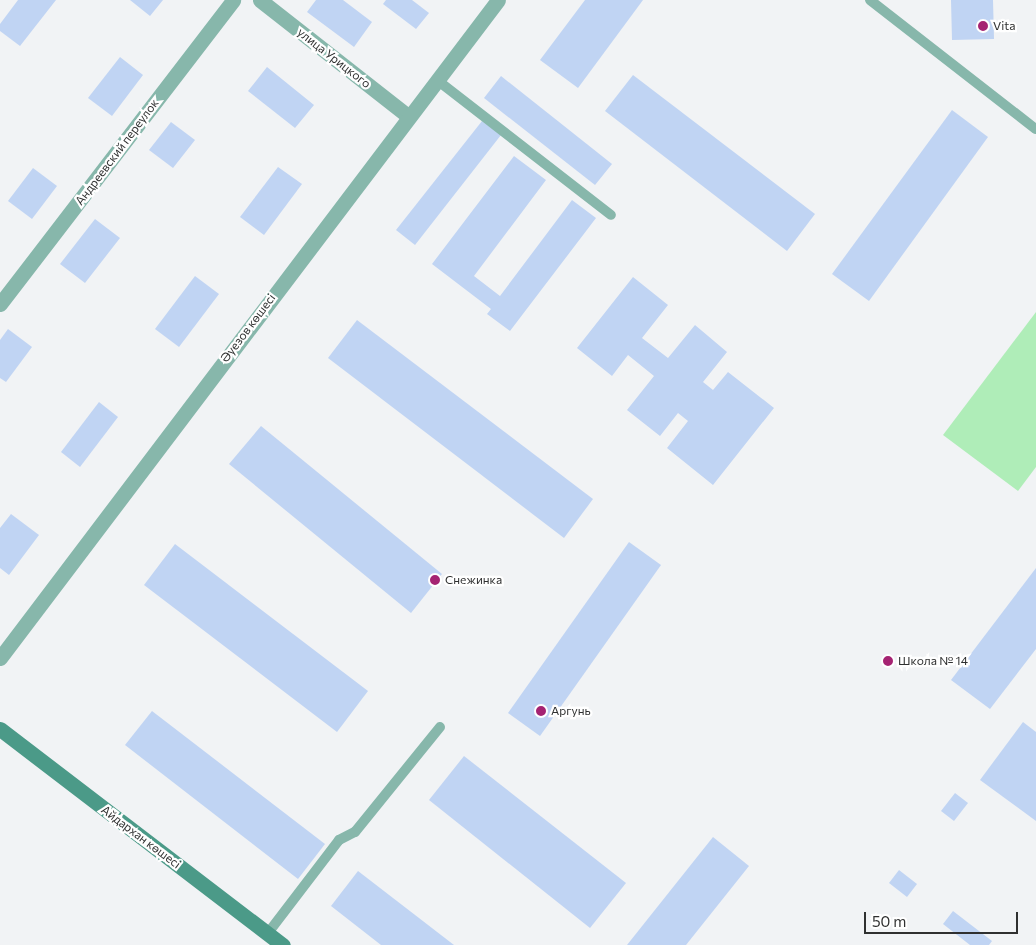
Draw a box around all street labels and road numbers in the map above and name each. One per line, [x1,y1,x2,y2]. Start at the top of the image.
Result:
street label: улица Урицкого [294,25,374,91]
street label: Андреевский переулок [72,96,162,208]
street label: Әуезов көшесі [218,291,278,365]
street label: Айдархан көшесі [99,802,183,872]

